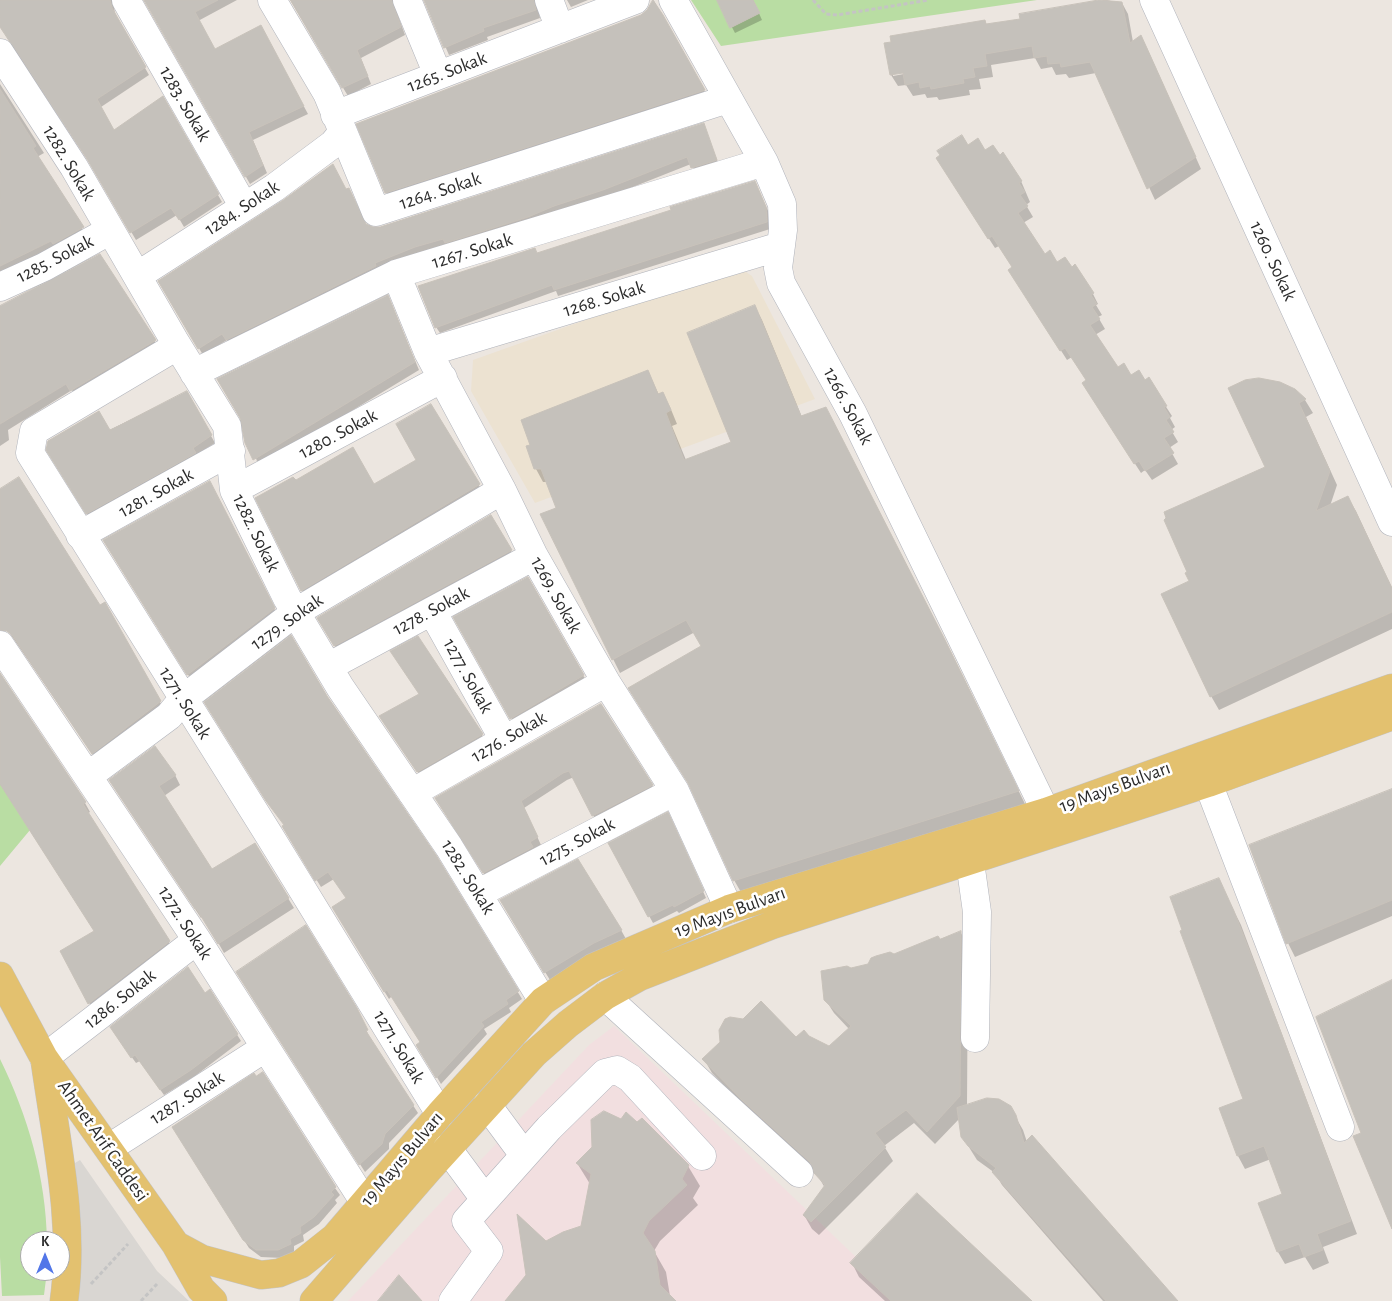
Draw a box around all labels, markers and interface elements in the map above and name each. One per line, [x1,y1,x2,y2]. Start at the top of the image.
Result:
street label: 1265. Sokak [404,46,490,98]
street label: 1283. Sokak [154,62,216,146]
street label: 1282. Sokak [38,121,100,205]
street label: 1264. Sokak [396,167,484,215]
street label: 1284. Sokak [200,175,284,241]
street label: 1260. Sokak [1245,218,1301,304]
street label: 1267. Sokak [429,228,515,274]
street label: 1285. Sokak [13,230,97,288]
street label: 1268. Sokak [560,276,648,322]
street label: 1266. Sokak [818,363,878,449]
street label: 1280. Sokak [295,404,381,464]
street label: 1281. Sokak [115,463,197,523]
street label: 1282. Sokak [227,490,285,576]
street label: 1269. Sokak [526,553,586,637]
street label: 1278. Sokak [389,581,473,641]
street label: 1279. Sokak [246,589,328,655]
street label: 1277. Sokak [438,635,498,717]
street label: 1271. Sokak [154,663,216,743]
street label: 1276. Sokak [467,706,551,768]
street label: 19 Mayıs Bulvarı [1056,756,1174,818]
street label: 1275. Sokak [535,813,619,871]
street label: 1282. Sokak [436,835,500,919]
street label: 19 Mayıs Bulvarı [671,881,789,943]
street label: 1272. Sokak [153,882,217,964]
street label: 1286. Sokak [80,964,160,1034]
street label: 1271. Sokak [368,1007,430,1087]
street label: 1287. Sokak [146,1066,228,1130]
street label: Ahmet Arif Caddesi [53,1076,153,1206]
street label: 19 Mayıs Bulvarı [356,1107,448,1211]
north arrow [20,1231,70,1281]
text: K [41,1235,49,1249]

